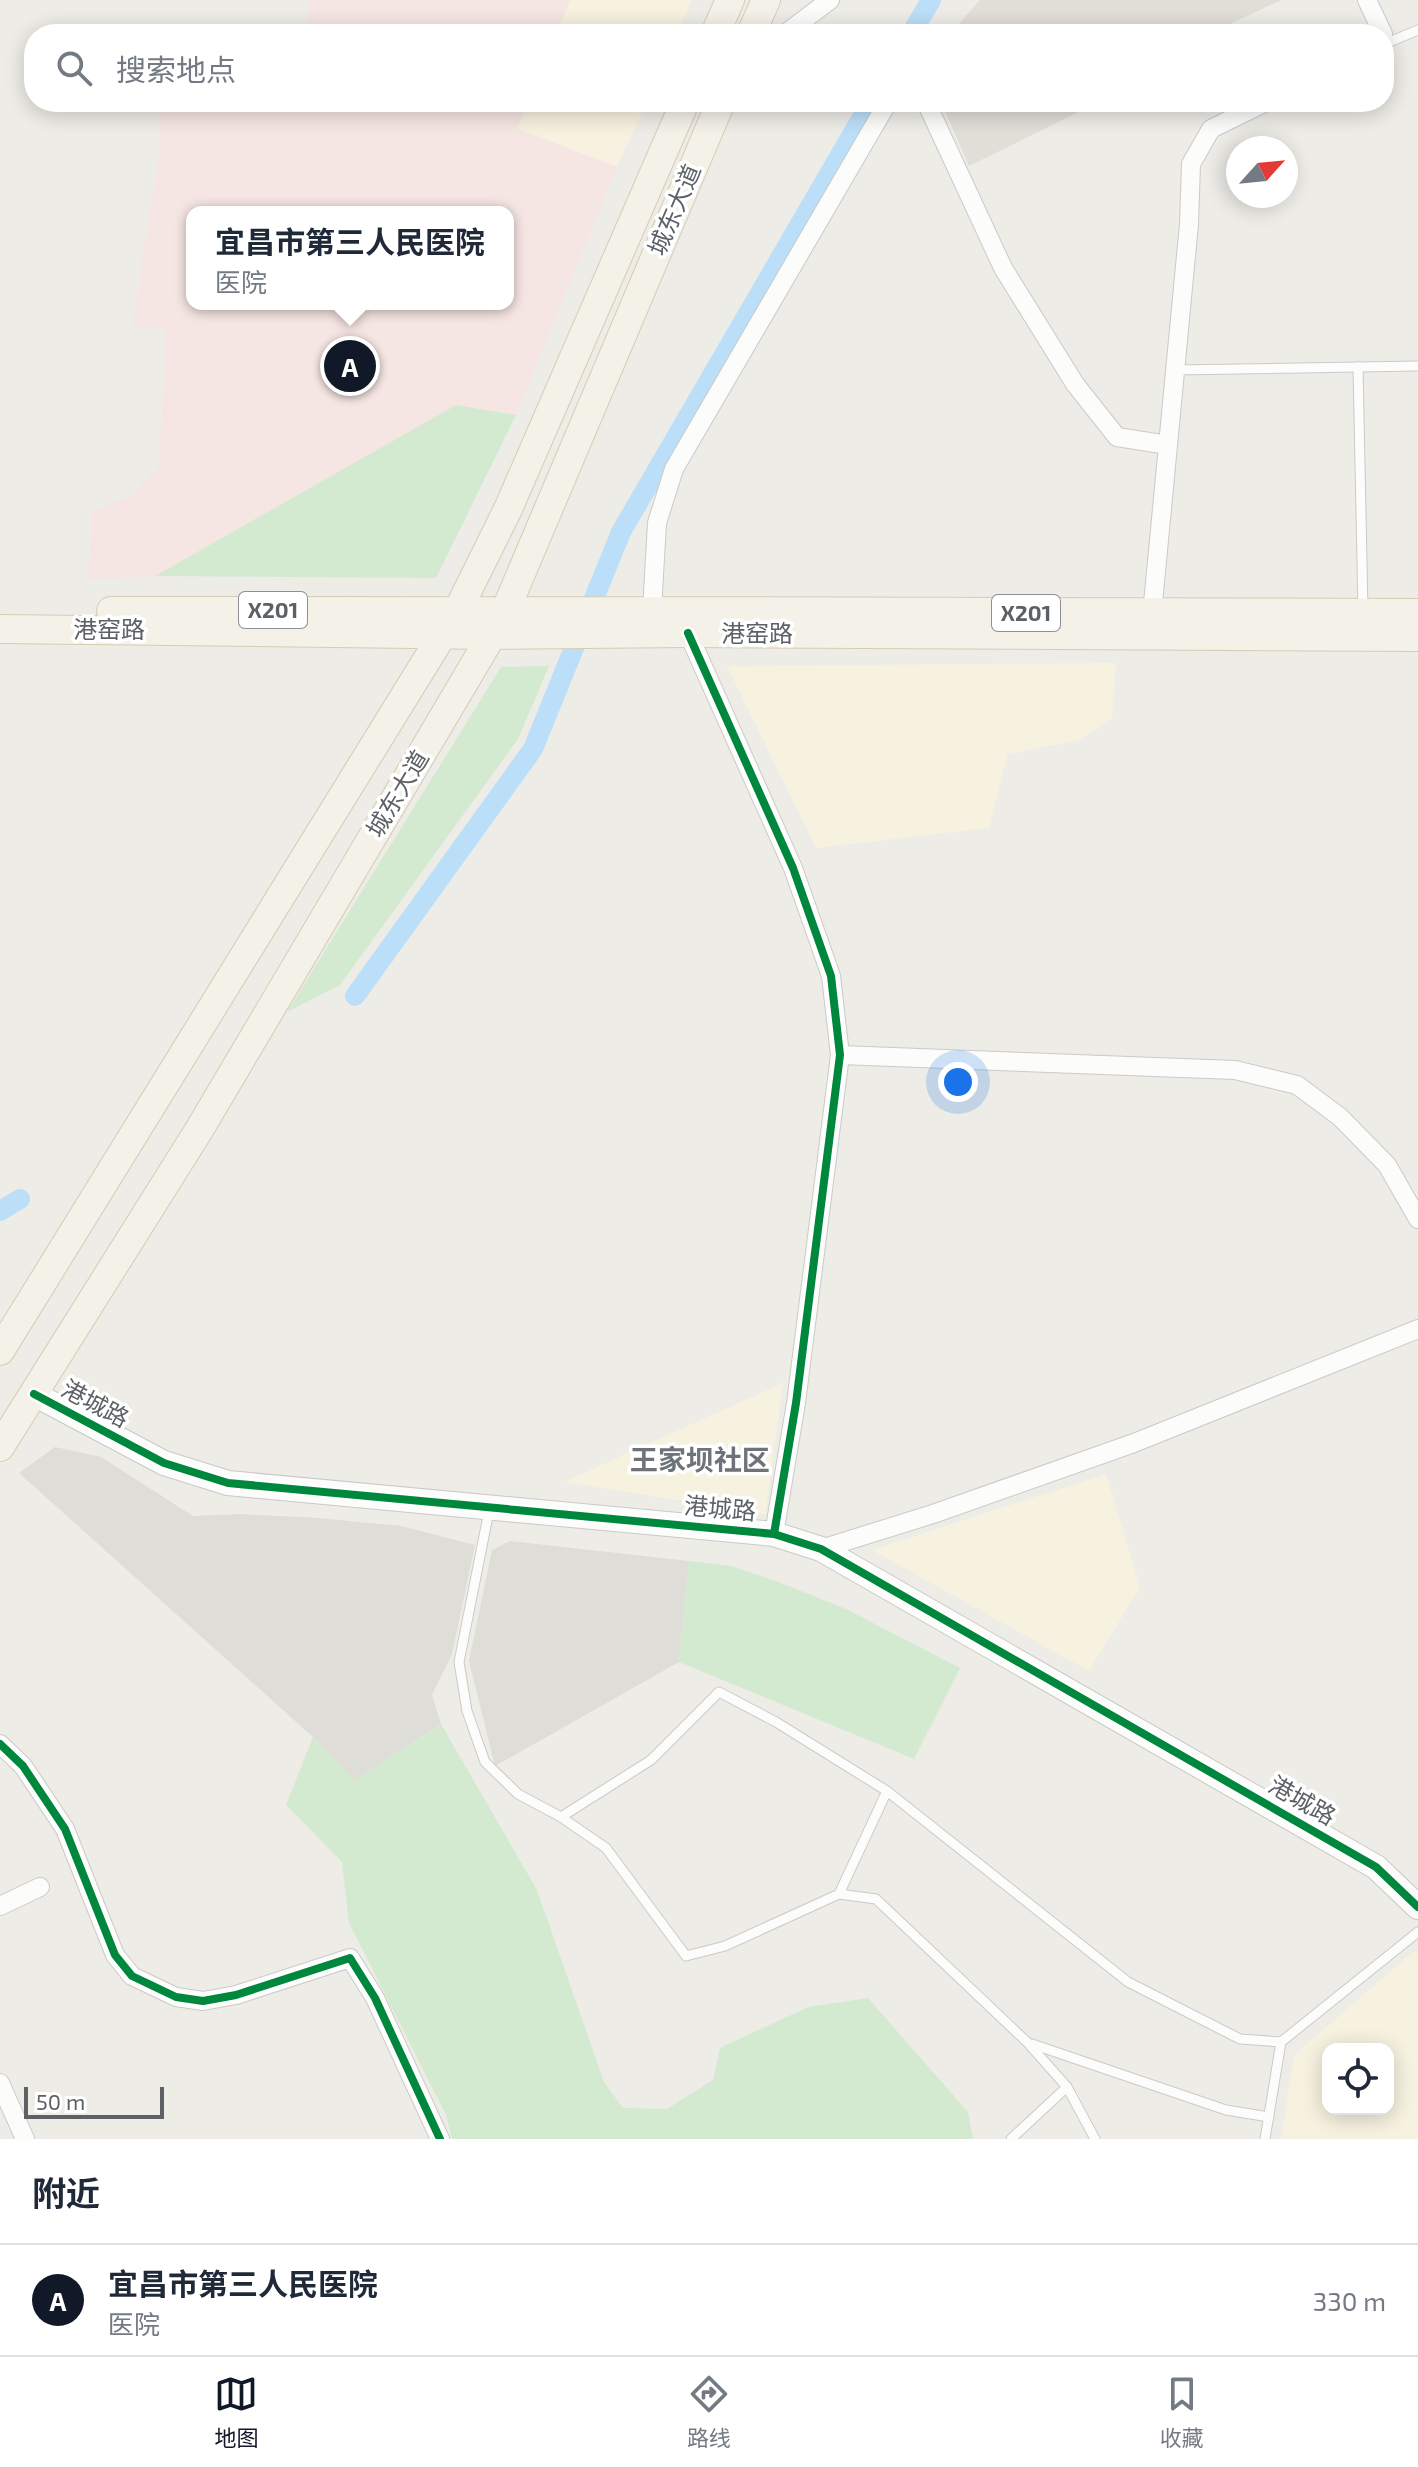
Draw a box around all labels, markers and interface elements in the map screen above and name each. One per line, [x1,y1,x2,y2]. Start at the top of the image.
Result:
search box [24,24,1394,112]
icon: search [52,46,96,90]
text: 搜索地点 [116,51,236,87]
north arrow [1226,136,1298,208]
street label: 城东大道 [642,160,706,259]
popup [186,206,514,310]
text: 宜昌市第三人民医院 [215,223,485,259]
text: 医院 [215,266,267,297]
pin: A [324,336,376,396]
road number: X201 [239,592,307,628]
road number: X201 [992,595,1060,631]
street label: 港窑路 [73,614,145,643]
street label: 港窑路 [721,618,793,647]
street label: 城东大道 [360,745,434,842]
your location [938,1062,978,1102]
street label: 港城路 [57,1373,134,1432]
district label: 王家坝社区 [630,1442,770,1476]
street label: 港城路 [683,1490,757,1525]
street label: 港城路 [1264,1769,1341,1830]
map controls [1322,2043,1394,2115]
button: locate [1322,2043,1394,2115]
scale bar [24,2083,164,2119]
text: 50 m [36,2088,85,2114]
text: 附近 [32,2172,100,2213]
text: 宜昌市第三人民医院 [108,2265,378,2301]
text: A [50,2285,66,2316]
text: 330 m [1313,2285,1386,2316]
text: 医院 [108,2308,160,2339]
tab: 地图 [214,2372,258,2452]
tab: 路线 [687,2372,731,2452]
tab: 收藏 [1160,2372,1204,2452]

